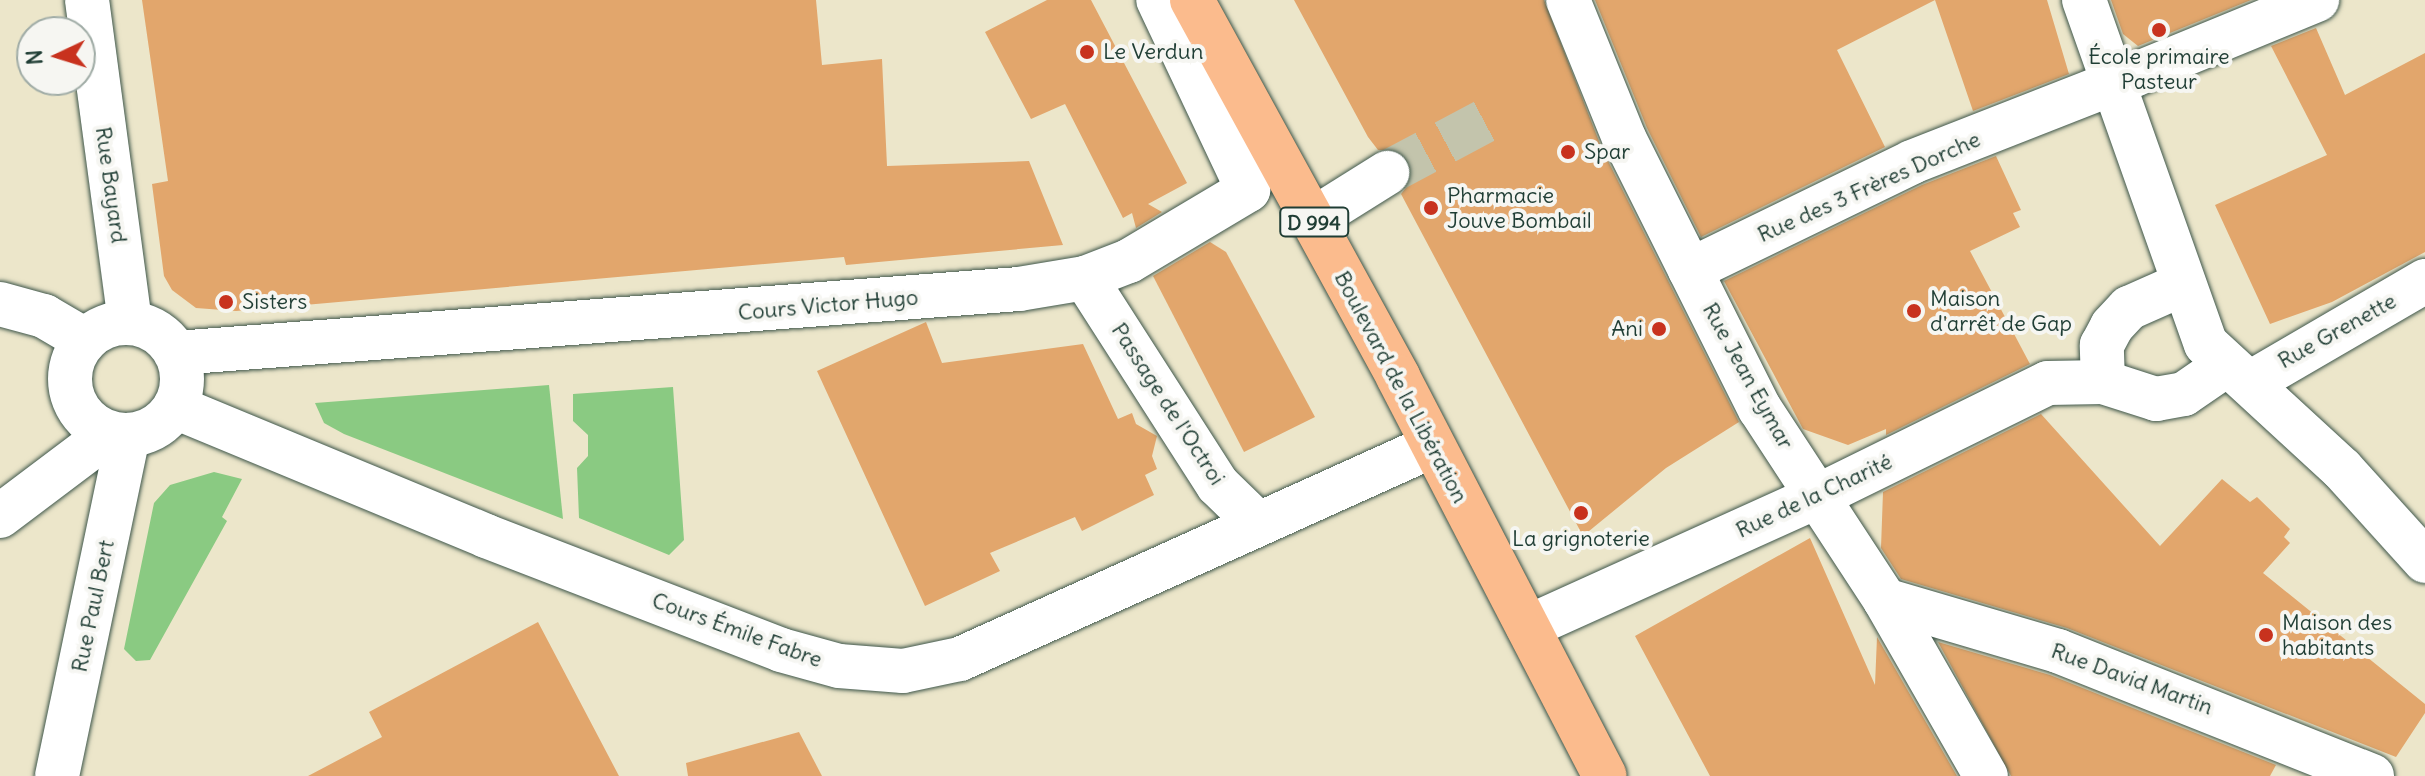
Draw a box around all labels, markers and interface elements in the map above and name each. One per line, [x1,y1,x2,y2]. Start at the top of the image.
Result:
north arrow [16,16,96,96]
marker: École primaire Pasteur [2150,21,2168,39]
place label: Le Verdun [1103,39,1203,65]
marker: Le Verdun [1078,43,1096,61]
place label: École primaire Pasteur [2088,43,2230,94]
text: N [20,49,49,66]
street label: Rue Bayard [90,125,132,245]
street label: Rue des 3 Frères Dorche [1754,126,1984,248]
place label: Spar [1584,139,1630,165]
marker: Spar [1559,143,1577,161]
place label: Pharmacie Jouve Bombail [1447,182,1592,234]
marker: Pharmacie Jouve Bombail [1422,199,1440,217]
road number: D 994 [1278,206,1350,238]
street label: Boulevard de la Libération [1329,267,1473,507]
street label: Cours Victor Hugo [737,284,919,326]
place label: Maison d'arrêt de Gap [1930,285,2072,336]
street label: Rue Grenette [2273,288,2401,374]
place label: Sisters [242,289,307,315]
marker: Sisters [217,293,235,311]
street label: Rue Jean Eymar [1697,298,1799,454]
marker: Maison d'arrêt de Gap [1905,302,1923,320]
place label: Ani [1611,316,1643,342]
street label: Passage de l'Octroi [1106,318,1230,490]
marker: Ani [1650,320,1668,338]
street label: Rue de la Charité [1732,448,1896,544]
marker: La grignoterie [1572,504,1590,522]
place label: La grignoterie [1512,526,1650,552]
street label: Rue Paul Bert [66,537,120,675]
street label: Cours Émile Fabre [648,587,826,673]
place label: Maison des habitants [2282,609,2392,660]
marker: Maison des habitants [2257,626,2275,644]
street label: Rue David Martin [2048,638,2216,720]

